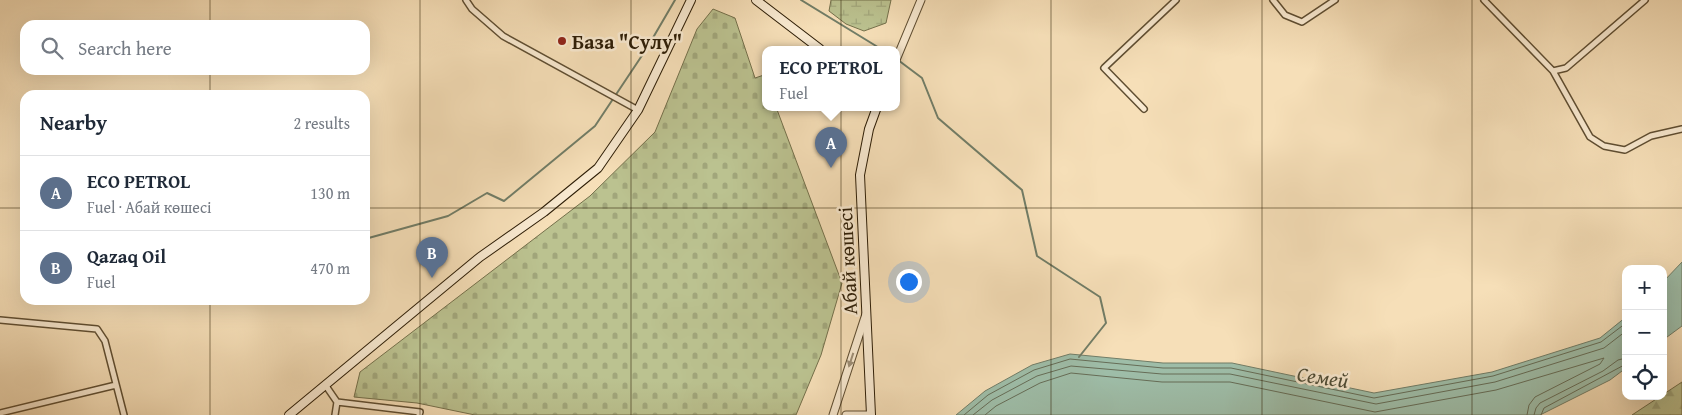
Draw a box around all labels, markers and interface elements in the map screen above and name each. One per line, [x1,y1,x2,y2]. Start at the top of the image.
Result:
search box [20,20,370,75]
place label: База "Сулу" [572,27,682,56]
icon: search [38,34,66,62]
text: Search here [78,34,172,62]
marker: База "Сулу" [556,35,568,47]
popup [762,46,900,111]
text: ECO PETROL [779,53,883,81]
text: Fuel [779,81,808,105]
text: Nearby [40,107,107,138]
text: 2 results [293,111,350,135]
pin: A [815,127,847,168]
text: ECO PETROL [87,167,190,195]
text: A [51,181,61,205]
text: 130 m [310,181,350,205]
text: Fuel · Абай көшесі [87,195,211,219]
street label: Абай көшесі [830,206,864,316]
pin: B [416,237,448,278]
text: Qazaq Oil [87,242,166,270]
text: B [51,256,61,280]
text: 470 m [310,256,350,280]
map controls [1622,265,1667,400]
button: + [1622,265,1667,310]
your location [896,269,922,295]
text: Fuel [87,270,115,294]
button: − [1622,310,1667,355]
one-way arrow [847,353,855,368]
button: locate [1622,355,1667,400]
water label: Семей [1295,358,1351,396]

